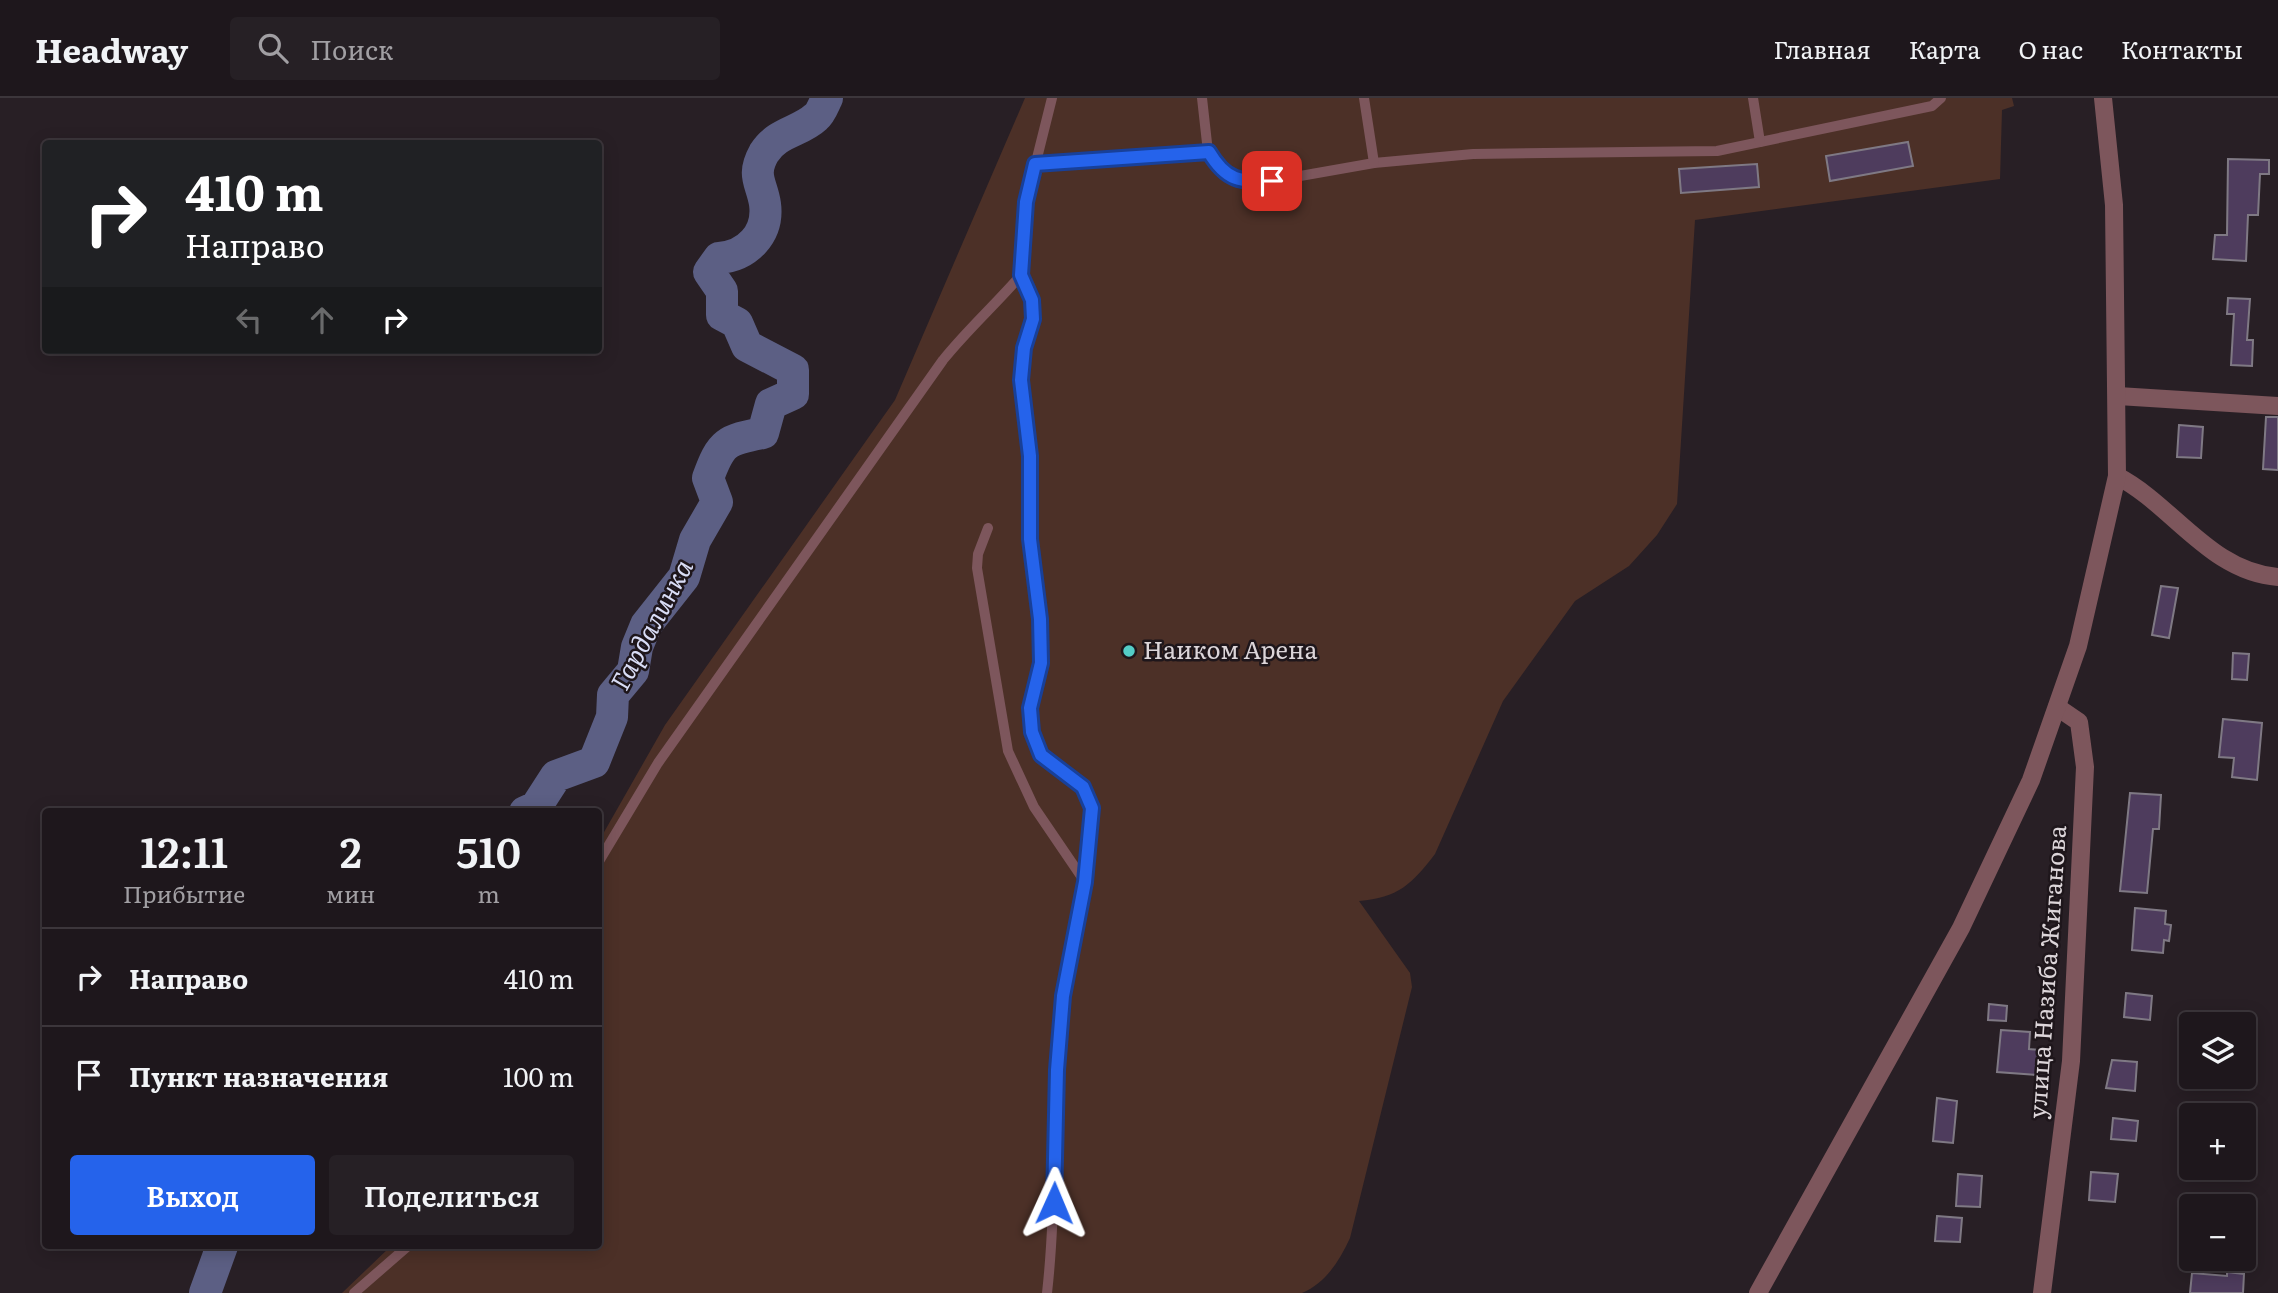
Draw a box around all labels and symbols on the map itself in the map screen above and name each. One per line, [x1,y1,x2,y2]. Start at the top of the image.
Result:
pin [1242,151,1302,211]
water label: Гардалинка [599,551,701,696]
place label: Наиком Арена [1143,631,1317,666]
marker: Наиком Арена [1121,643,1137,659]
street label: улица Назиба Жиганова [2018,824,2073,1120]
position arrow [1017,1166,1091,1240]

